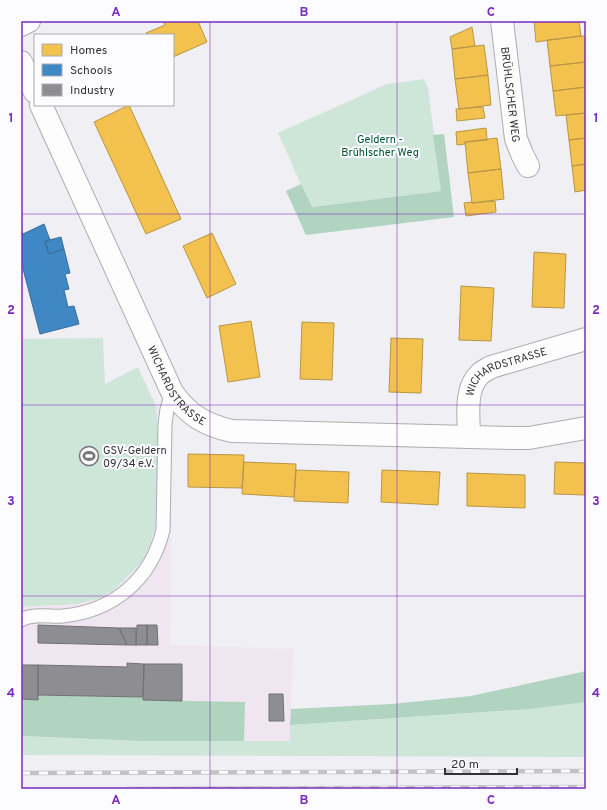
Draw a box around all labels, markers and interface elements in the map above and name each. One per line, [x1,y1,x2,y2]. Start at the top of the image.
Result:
text: A [111,5,121,21]
text: B [300,5,309,21]
text: C [487,5,495,21]
legend [34,34,174,106]
text: Homes [70,43,107,59]
street label: BRÜHLSCHER WEG [497,46,522,143]
text: Schools [70,63,112,79]
text: Industry [70,83,115,99]
text: 1 [8,111,14,127]
text: 1 [593,111,599,127]
park label: Geldern - Brühlscher Weg [341,133,419,160]
text: 2 [7,303,15,319]
text: 2 [592,303,600,319]
street label: WICHARDSTRASSE [144,344,208,429]
street label: WICHARDSTRASSE [463,345,549,398]
place label: GSV-Geldern 09/34 e.V. [103,444,167,471]
sports icon: GSV-Geldern 09/34 e.V. [78,445,100,467]
text: 3 [7,494,15,510]
text: 3 [592,494,600,510]
text: 4 [7,686,15,702]
text: 4 [592,686,600,702]
scale bar [445,750,517,776]
text: 20 m [451,757,479,773]
text: A [111,793,121,809]
text: B [300,793,309,809]
text: C [487,793,495,809]

